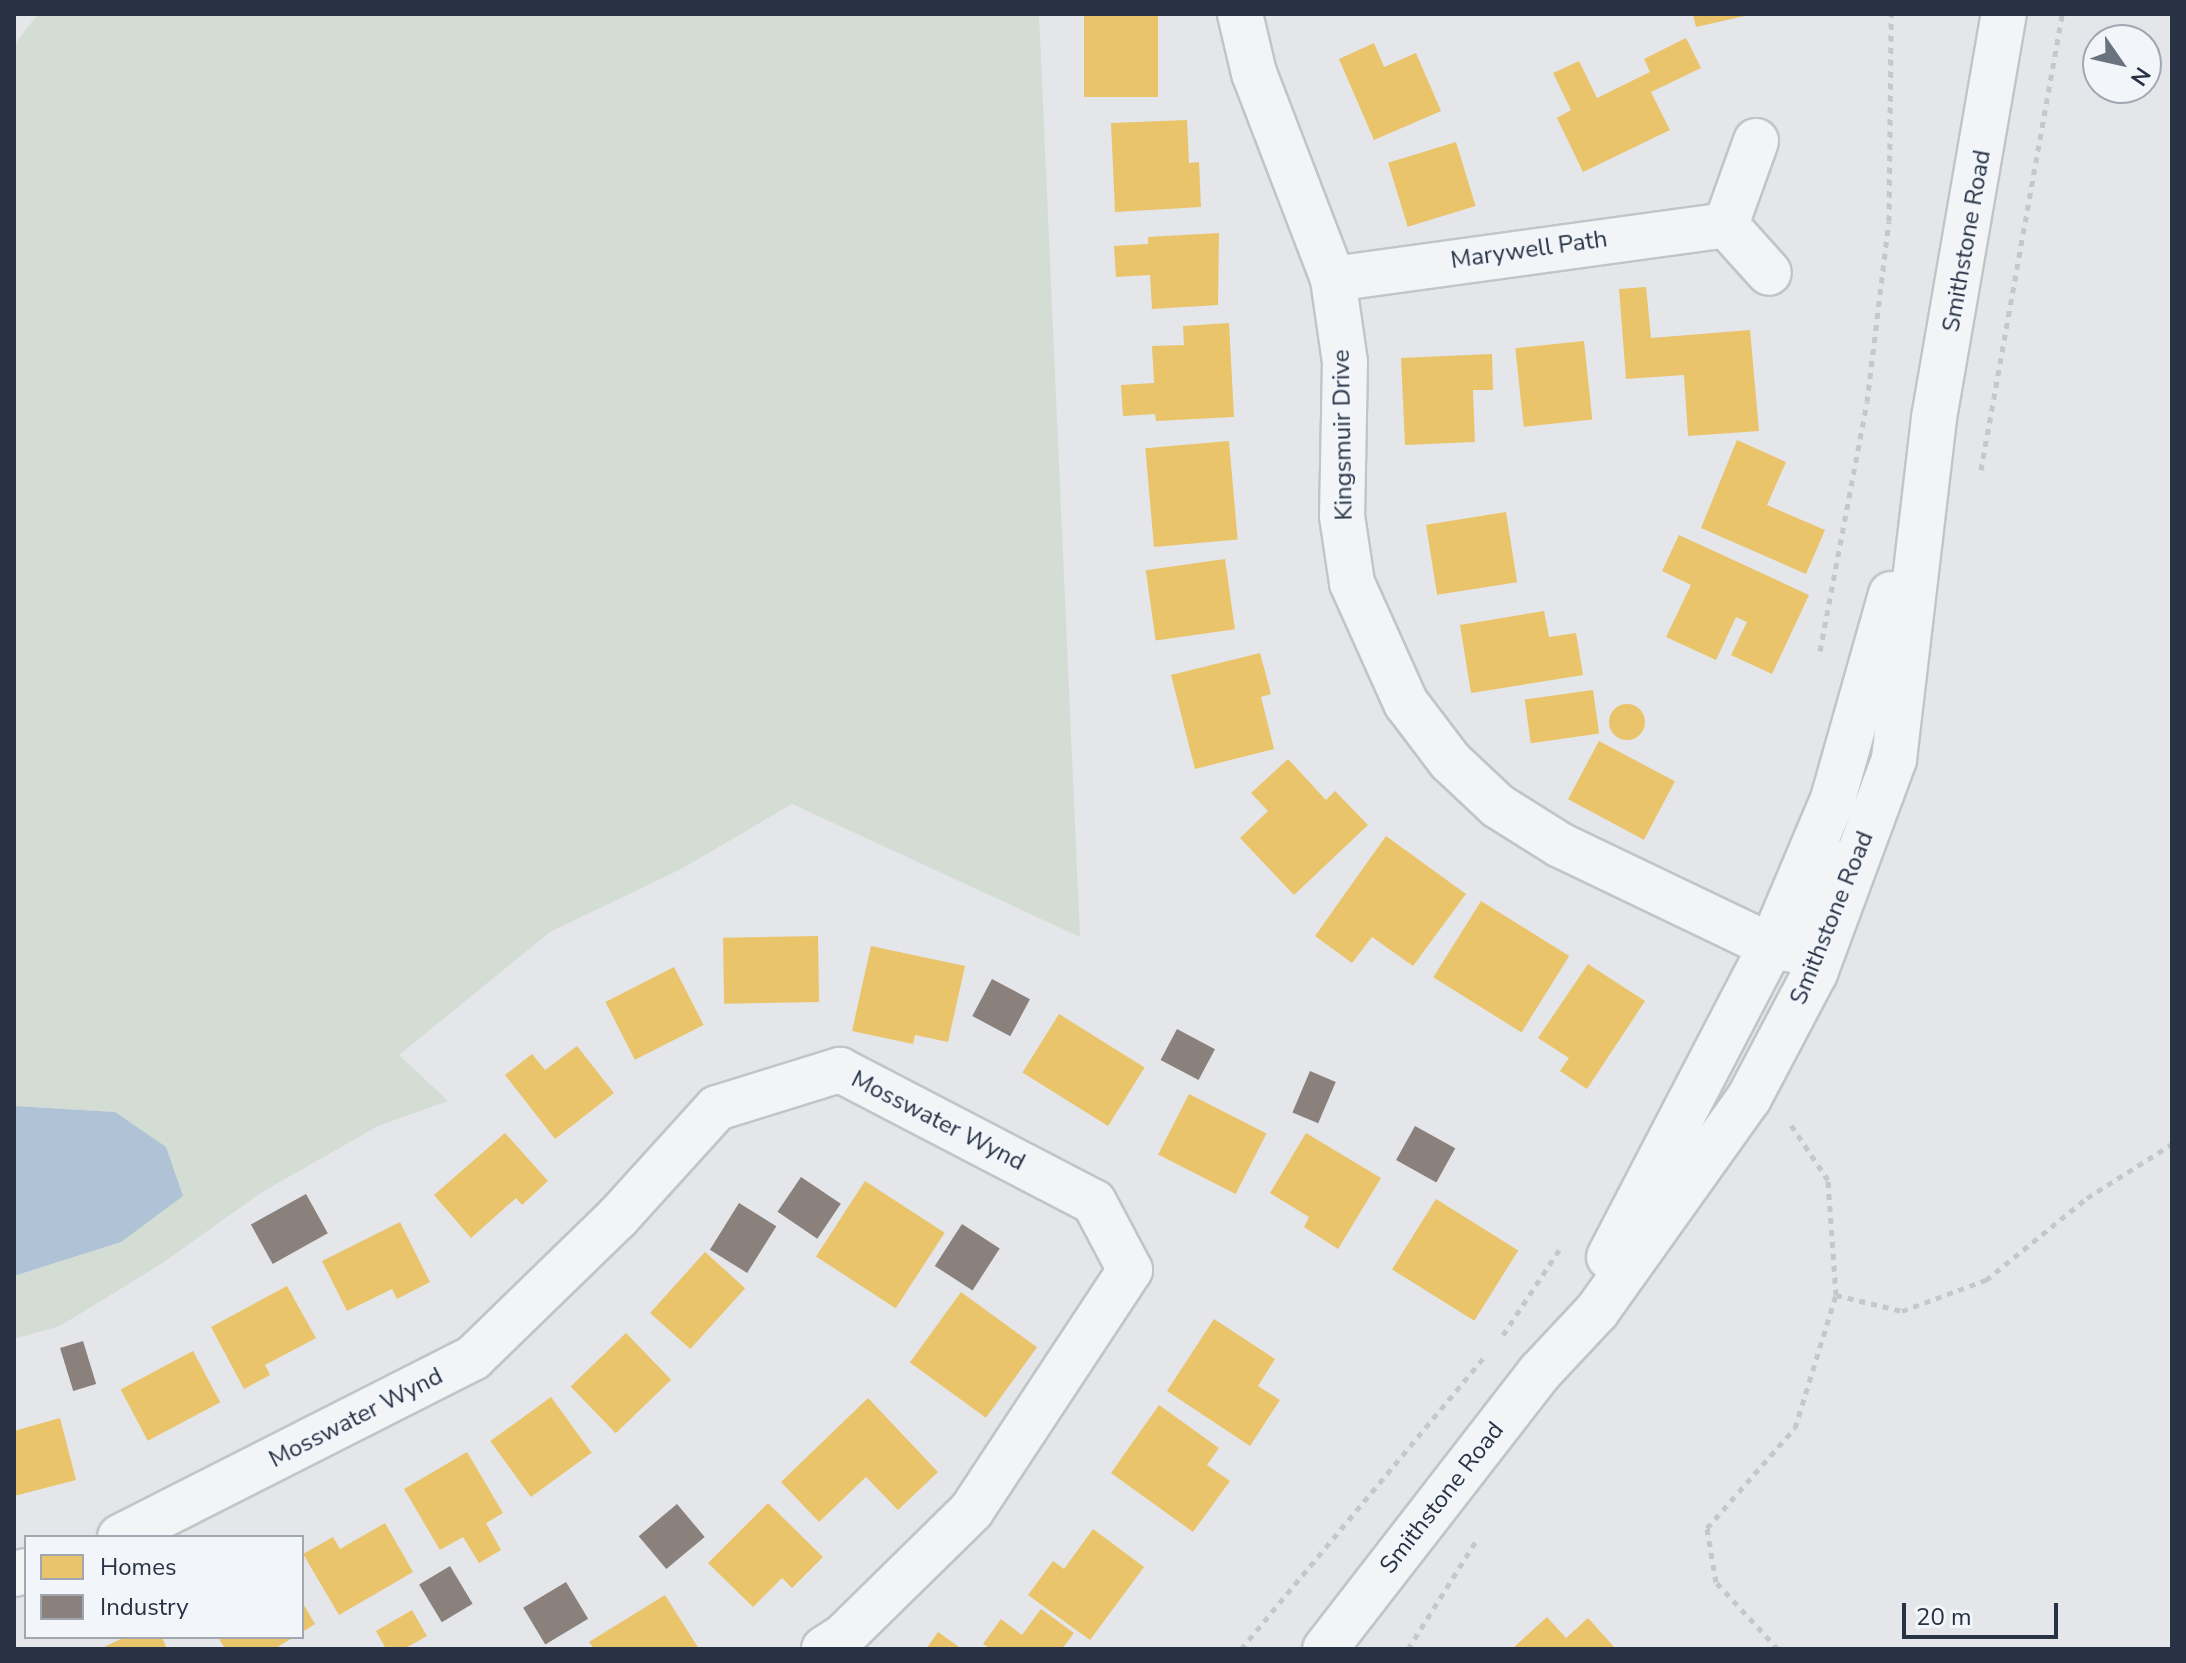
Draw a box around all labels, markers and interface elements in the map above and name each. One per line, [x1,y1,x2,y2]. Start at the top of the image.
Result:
north arrow [2082,24,2162,104]
text: N [2123,61,2157,92]
street label: Smithstone Road [1937,148,1997,334]
street label: Marywell Path [1449,225,1609,275]
street label: Kingsmuir Drive [1327,349,1359,521]
street label: Smithstone Road [1784,827,1880,1009]
street label: Mosswater Wynd [846,1065,1030,1177]
street label: Mosswater Wynd [264,1362,448,1474]
street label: Smithstone Road [1374,1416,1510,1580]
legend [24,1535,304,1639]
text: Homes [100,1551,176,1583]
scale bar [1906,1587,2062,1637]
text: Industry [100,1591,189,1623]
text: 20 m [1916,1601,1972,1633]

